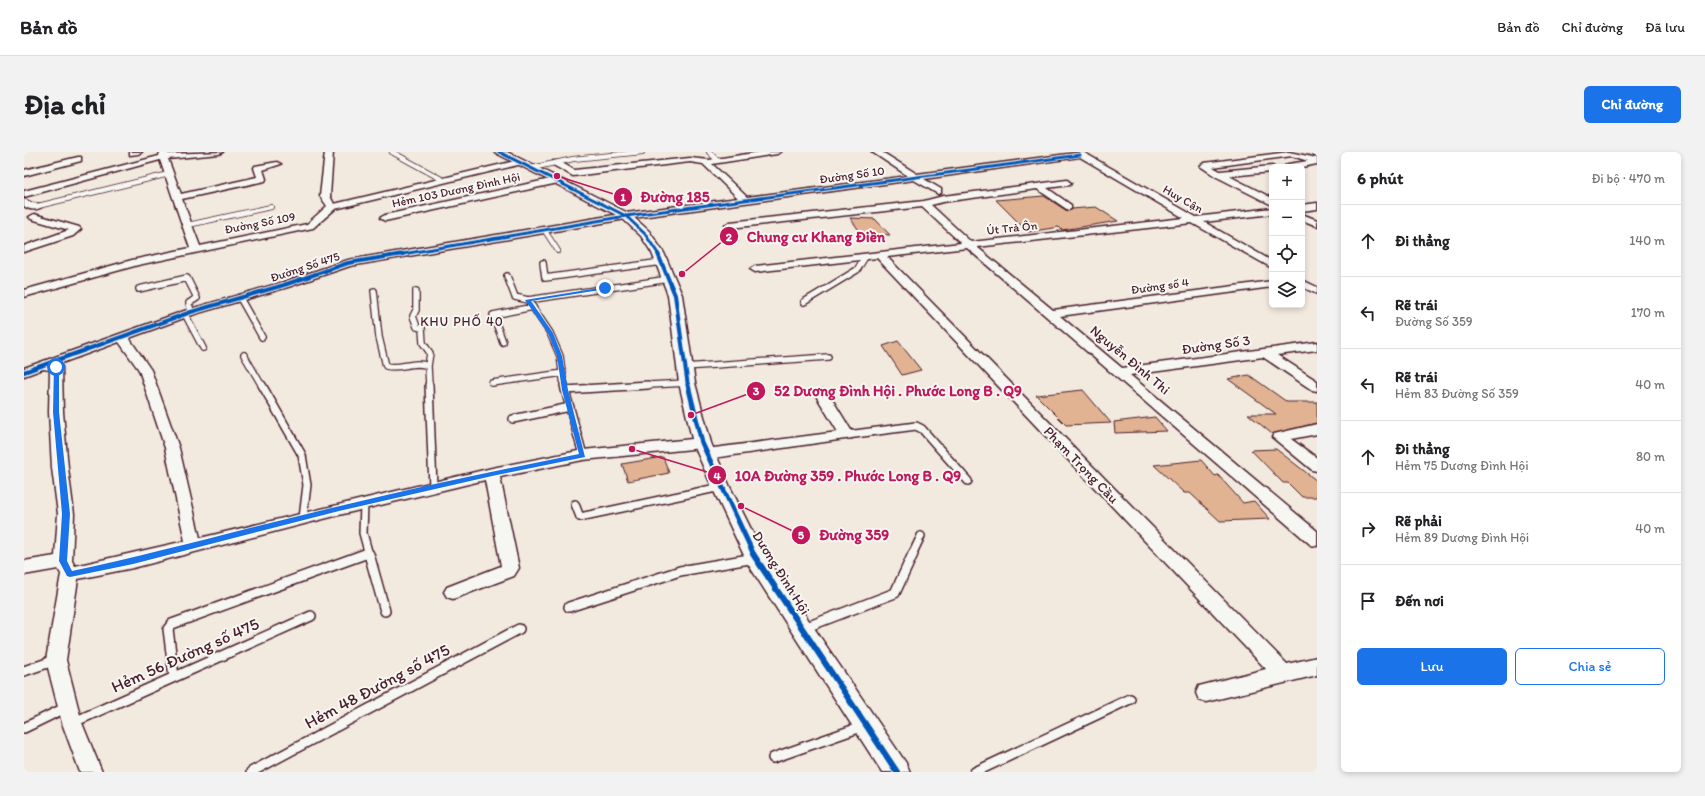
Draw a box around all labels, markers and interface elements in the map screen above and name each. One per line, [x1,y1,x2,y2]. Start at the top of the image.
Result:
text: Bản đồ [20,16,77,39]
text: Bản đồ [1497,19,1540,36]
text: Chỉ đường [1562,19,1623,36]
text: Đã lưu [1645,19,1685,36]
button: Chỉ đường [1584,86,1681,123]
text: Địa chỉ [24,87,106,121]
street label: Đường Số 10 [819,164,885,186]
map controls [1269,164,1305,308]
button: + [1269,164,1305,200]
text: 6 phút [1357,168,1403,188]
street label: Hẻm 103 Dương Đình Hội [391,170,521,210]
text: Đi bộ · 470 m [1591,171,1665,186]
street label: Huy Cận [1160,182,1206,216]
callout: Đường 185 [613,184,718,211]
text: Đường 185 [640,188,710,207]
text: 1 [620,190,626,204]
button: − [1269,200,1305,236]
street label: Đường Số 109 [223,209,297,237]
street label: Út Trà Ôn [986,218,1038,238]
callout: Chung cư Khang Điền [719,223,894,250]
text: Chung cư Khang Điền [747,228,886,247]
text: 2 [726,230,733,244]
icon: ahead [1357,230,1379,252]
text: Đi thẳng [1395,232,1450,250]
text: 140 m [1629,233,1665,248]
button: locate [1269,236,1305,272]
street label: Đường Số 475 [269,249,341,285]
button: layers [1269,272,1305,308]
street label: Đường số 4 [1130,275,1190,297]
route end [596,279,614,297]
text: Rẽ trái [1395,296,1438,314]
icon: left [1357,302,1379,324]
text: 170 m [1631,305,1665,320]
district label: KHU PHỐ 40 [420,313,504,329]
text: Đường Số 359 [1395,314,1473,329]
street label: Nguyễn Đình Thi [1087,322,1173,398]
street label: Đường Số 3 [1181,332,1252,358]
route start [47,358,65,376]
text: Rẽ trái [1395,368,1438,386]
icon: left [1357,374,1379,396]
callout: 52 Dương Đình Hội . Phước Long B . Q9 [746,377,1030,404]
text: 40 m [1635,377,1665,392]
text: 52 Dương Đình Hội . Phước Long B . Q9 [774,382,1022,401]
text: 3 [753,384,760,398]
text: Hẻm 83 Đường Số 359 [1395,386,1519,401]
street label: Phạm Trọng Cầu [1040,423,1122,507]
text: Đi thẳng [1395,440,1450,458]
icon: ahead [1357,446,1379,468]
text: 80 m [1636,449,1665,464]
text: Hẻm 75 Dương Đình Hội [1395,458,1529,473]
callout: 10A Đường 359 . Phước Long B . Q9 [707,462,970,489]
text: 10A Đường 359 . Phước Long B . Q9 [735,467,961,486]
text: 4 [713,469,721,483]
text: Rẽ phải [1395,512,1442,530]
icon: right [1357,518,1379,540]
text: 40 m [1635,521,1665,536]
callout: Đường 359 [791,522,897,549]
text: Đường 359 [819,526,889,545]
street label: Dương Đình Hội [749,528,813,618]
text: 5 [798,528,805,542]
text: Hẻm 89 Dương Đình Hội [1395,530,1529,545]
icon: arrive [1357,590,1379,612]
text: Đến nơi [1395,592,1444,610]
street label: Hẻm 56 Đường số 475 [108,613,262,697]
street label: Hẻm 48 Đường số 475 [301,639,453,733]
button: Lưu [1357,648,1507,685]
button: Chia sẻ [1515,648,1665,685]

